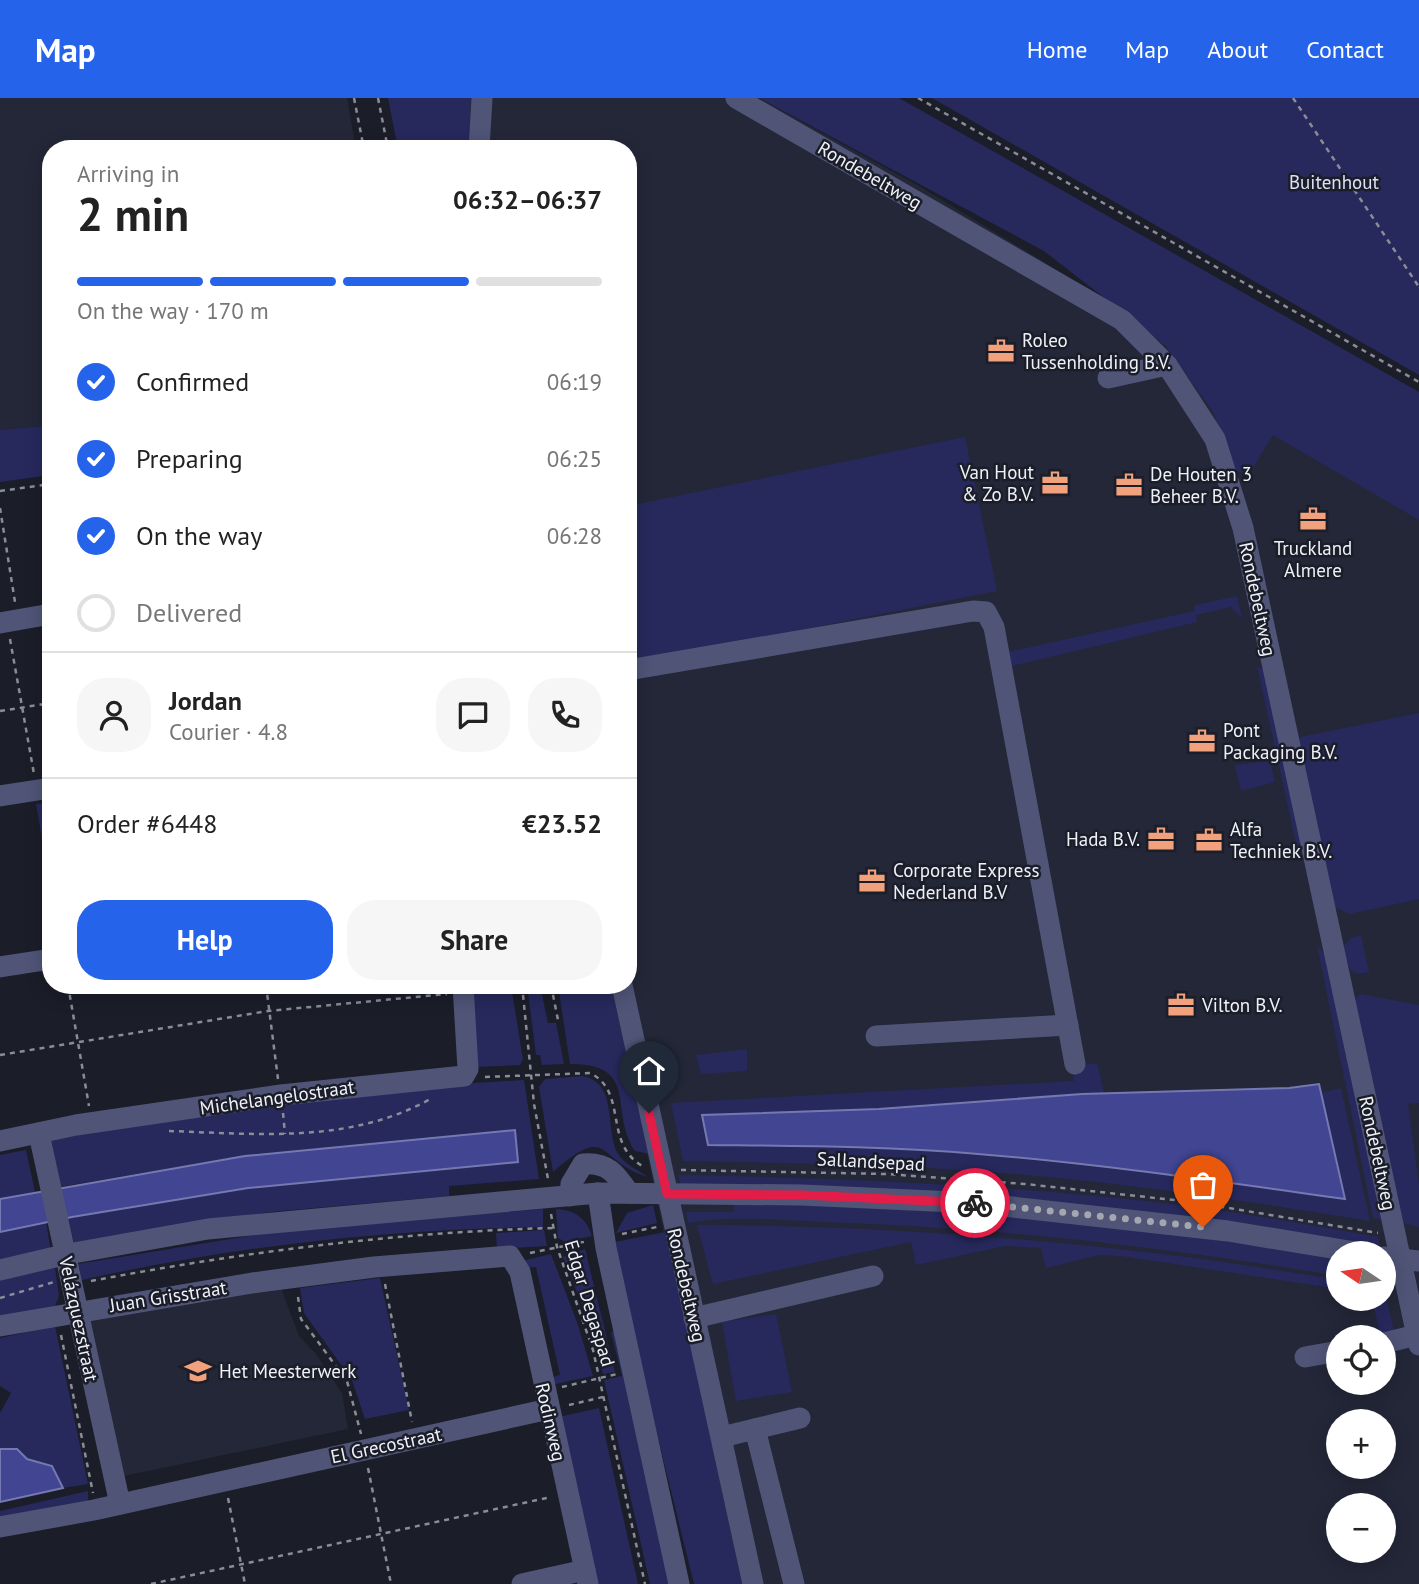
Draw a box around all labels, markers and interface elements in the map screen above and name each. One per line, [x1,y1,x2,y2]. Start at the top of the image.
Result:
text: Map [35,28,96,71]
text: Home [1027,34,1087,65]
text: Map [1125,34,1169,65]
text: About [1207,34,1268,65]
text: Contact [1306,34,1384,65]
street label: Rondebeltweg [814,136,926,214]
text: Arriving in [77,159,179,188]
park label: Buitenhout [1289,170,1380,194]
text: 06:32–06:37 [453,183,602,216]
text: 2 min [77,184,189,244]
text: On the way · 170 m [77,296,269,325]
place label: Roleo Tussenholding B.V. [1022,328,1171,374]
office icon: Roleo Tussenholding B.V. [986,336,1016,366]
icon: check [77,363,115,401]
text: Confirmed [136,365,249,398]
text: 06:19 [547,367,602,396]
icon: check [77,440,115,478]
text: Preparing [136,442,243,475]
text: 06:25 [547,444,602,473]
place label: Van Hout & Zo B.V. [959,460,1035,506]
place label: De Houten 3 Beheer B.V. [1150,462,1252,508]
office icon: Van Hout & Zo B.V. [1040,468,1070,498]
office icon: De Houten 3 Beheer B.V. [1114,470,1144,500]
office icon: Truckland Almere [1298,504,1328,534]
icon: check [77,517,115,555]
text: On the way [136,519,262,552]
text: 06:28 [547,521,602,550]
place label: Truckland Almere [1274,536,1352,582]
street label: Rondebeltweg [1234,540,1282,658]
text: Delivered [136,596,242,629]
button: person [77,678,151,752]
button: chat [436,678,510,752]
button: phone [528,678,602,752]
text: Jordan [169,684,242,717]
text: Courier · 4.8 [169,717,288,746]
place label: Pont Packaging B.V. [1223,718,1338,764]
office icon: Pont Packaging B.V. [1187,726,1217,756]
text: Order #6448 [77,807,217,840]
text: €23.52 [522,807,602,840]
place label: Alfa Techniek B.V. [1230,817,1332,863]
office icon: Hada B.V. [1146,824,1176,854]
office icon: Alfa Techniek B.V. [1194,825,1224,855]
place label: Hada B.V. [1066,827,1140,851]
place label: Corporate Express Nederland B.V [893,858,1040,904]
office icon: Corporate Express Nederland B.V [857,866,887,896]
button: Help [77,900,333,980]
button: Share [347,900,602,980]
office icon: Vilton B.V. [1166,990,1196,1020]
place label: Vilton B.V. [1201,993,1282,1017]
pin [619,1041,679,1113]
icon: home [630,1052,668,1090]
street label: Michelangelostraat [198,1074,356,1120]
street label: Rondebeltweg [1354,1094,1402,1212]
street label: Sallandsepad [816,1146,926,1176]
pin [1173,1155,1233,1227]
icon: bag [1184,1166,1222,1204]
courier [940,1168,1010,1238]
icon: bike [956,1184,994,1222]
street label: Rondebeltweg [662,1226,712,1344]
street label: Edgar Degaspad [559,1237,621,1369]
north arrow [1326,1241,1396,1311]
map controls [1326,1241,1396,1563]
street label: Velázquezstraat [54,1253,104,1384]
street label: Juan Grisstraat [107,1275,229,1317]
button: locate [1326,1325,1396,1395]
school or university icon: Het Meesterwerk [183,1356,213,1386]
place label: Het Meesterwerk [219,1359,356,1383]
street label: Rodinweg [530,1380,572,1464]
button: + [1326,1409,1396,1479]
street label: El Grecostraat [328,1421,444,1468]
button: − [1326,1493,1396,1563]

